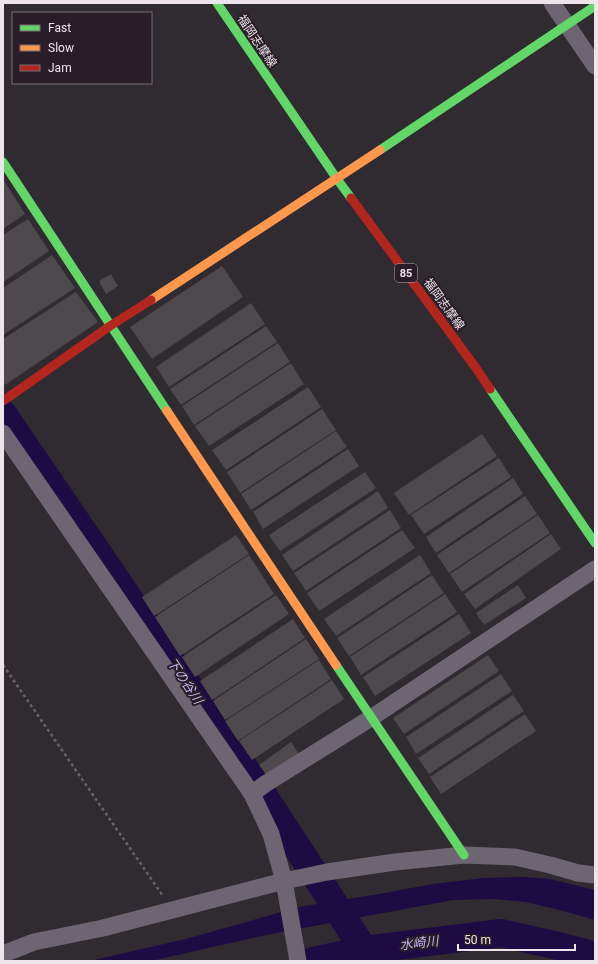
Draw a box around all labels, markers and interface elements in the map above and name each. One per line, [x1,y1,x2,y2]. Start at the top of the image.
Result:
legend [12,12,152,84]
street label: 福岡志摩線 [234,12,280,70]
text: Fast [48,21,71,35]
text: Slow [48,41,74,55]
text: Jam [48,61,72,75]
road number: 85 [395,264,417,282]
street label: 福岡志摩線 [421,276,467,332]
water label: 下の谷川 [164,655,207,708]
scale bar [458,926,575,952]
water label: 水崎川 [399,933,441,953]
text: 50 m [464,933,491,947]

